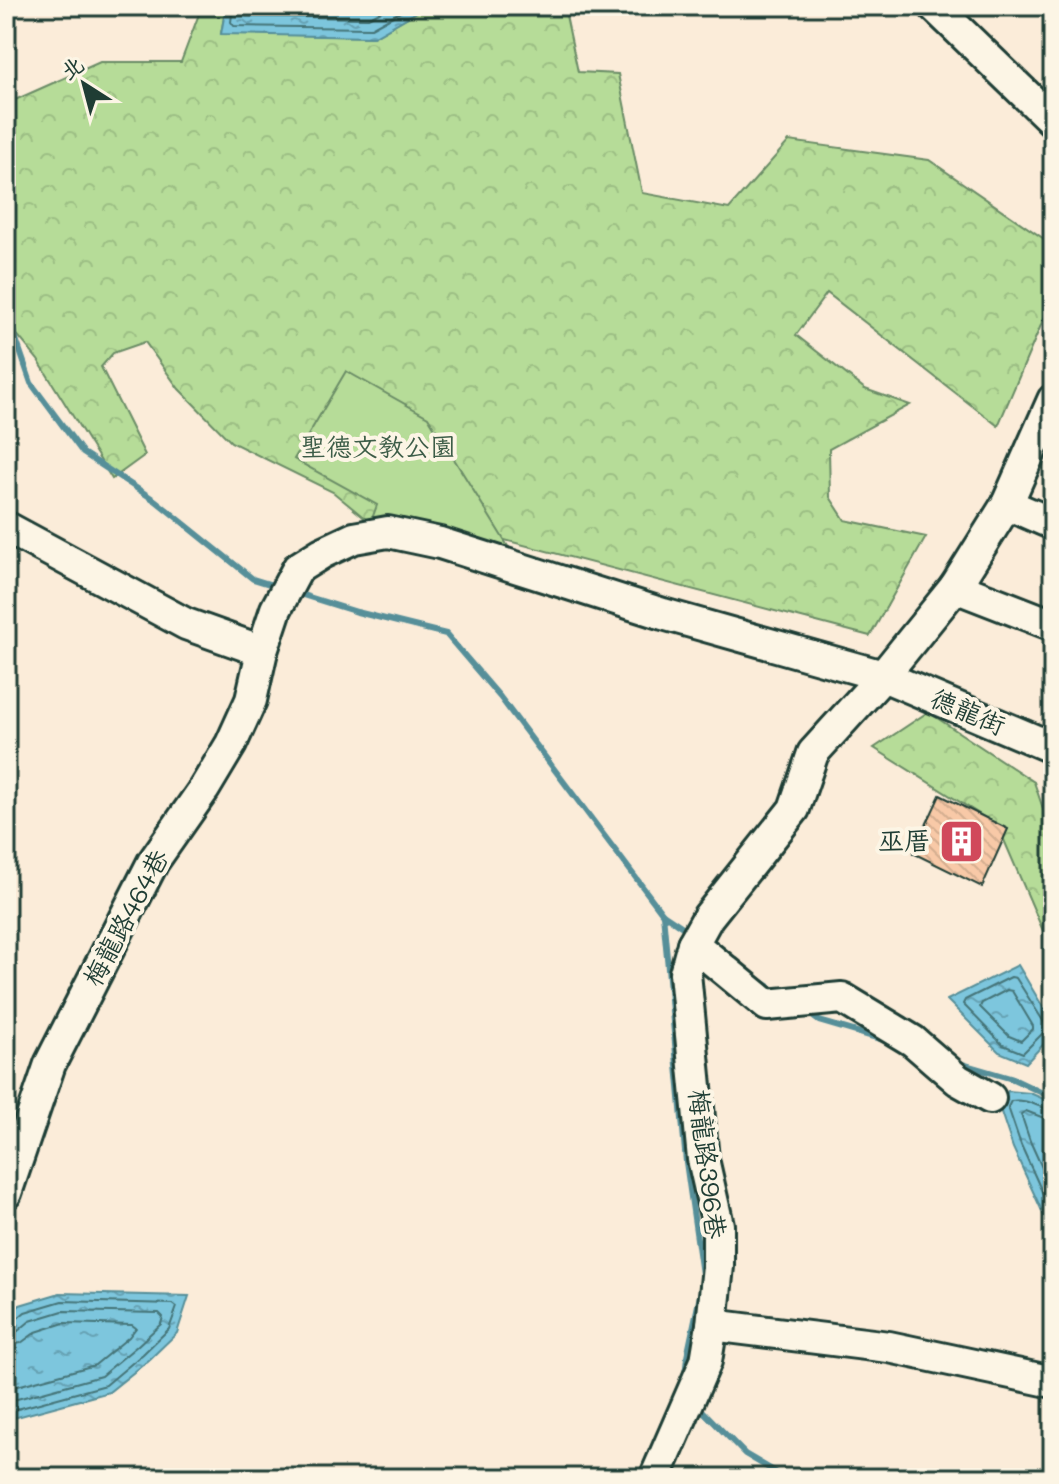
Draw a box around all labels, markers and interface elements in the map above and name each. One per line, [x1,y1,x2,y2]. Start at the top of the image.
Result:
north arrow [44,44,124,124]
text: 北 [55,49,89,86]
park label: 聖德文教公園 [300,429,456,463]
street label: 德龍街 [926,680,1011,742]
building icon: 巫厝 [937,817,985,865]
place label: 巫厝 [878,823,930,857]
street label: 梅龍路464巷 [75,843,175,992]
street label: 梅龍路396巷 [682,1087,734,1241]

